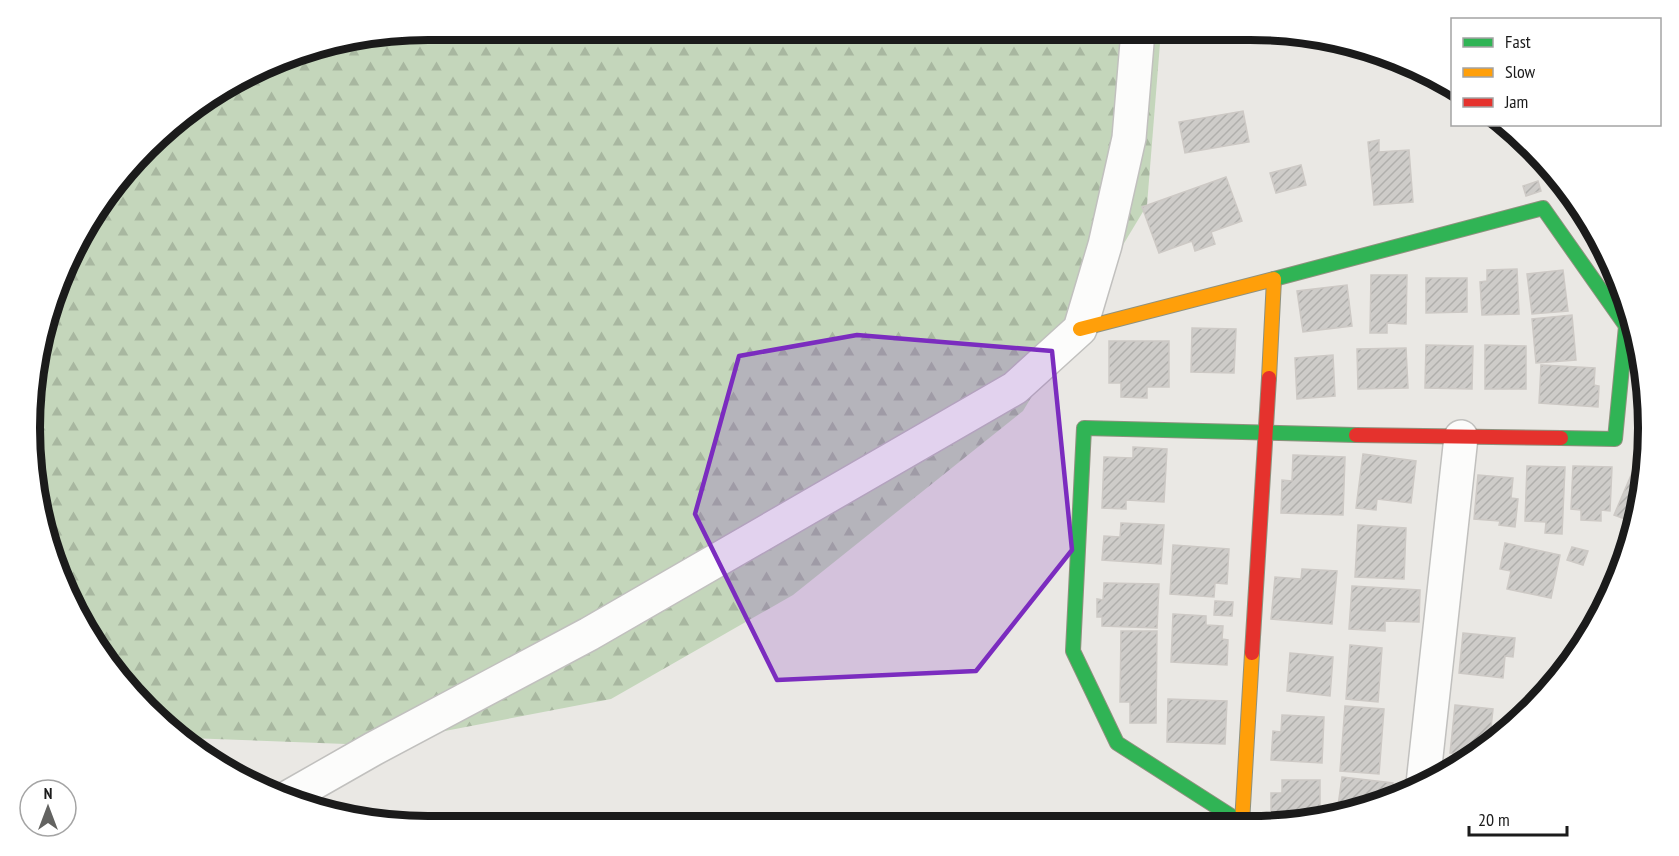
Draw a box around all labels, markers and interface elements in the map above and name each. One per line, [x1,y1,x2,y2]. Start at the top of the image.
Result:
legend [1451,18,1661,126]
text: Fast [1505,30,1531,53]
text: Slow [1505,60,1536,83]
text: Jam [1504,90,1528,113]
north arrow [18,778,78,838]
text: N [44,783,52,803]
scale bar [1469,799,1566,837]
text: 20 m [1478,808,1510,831]

